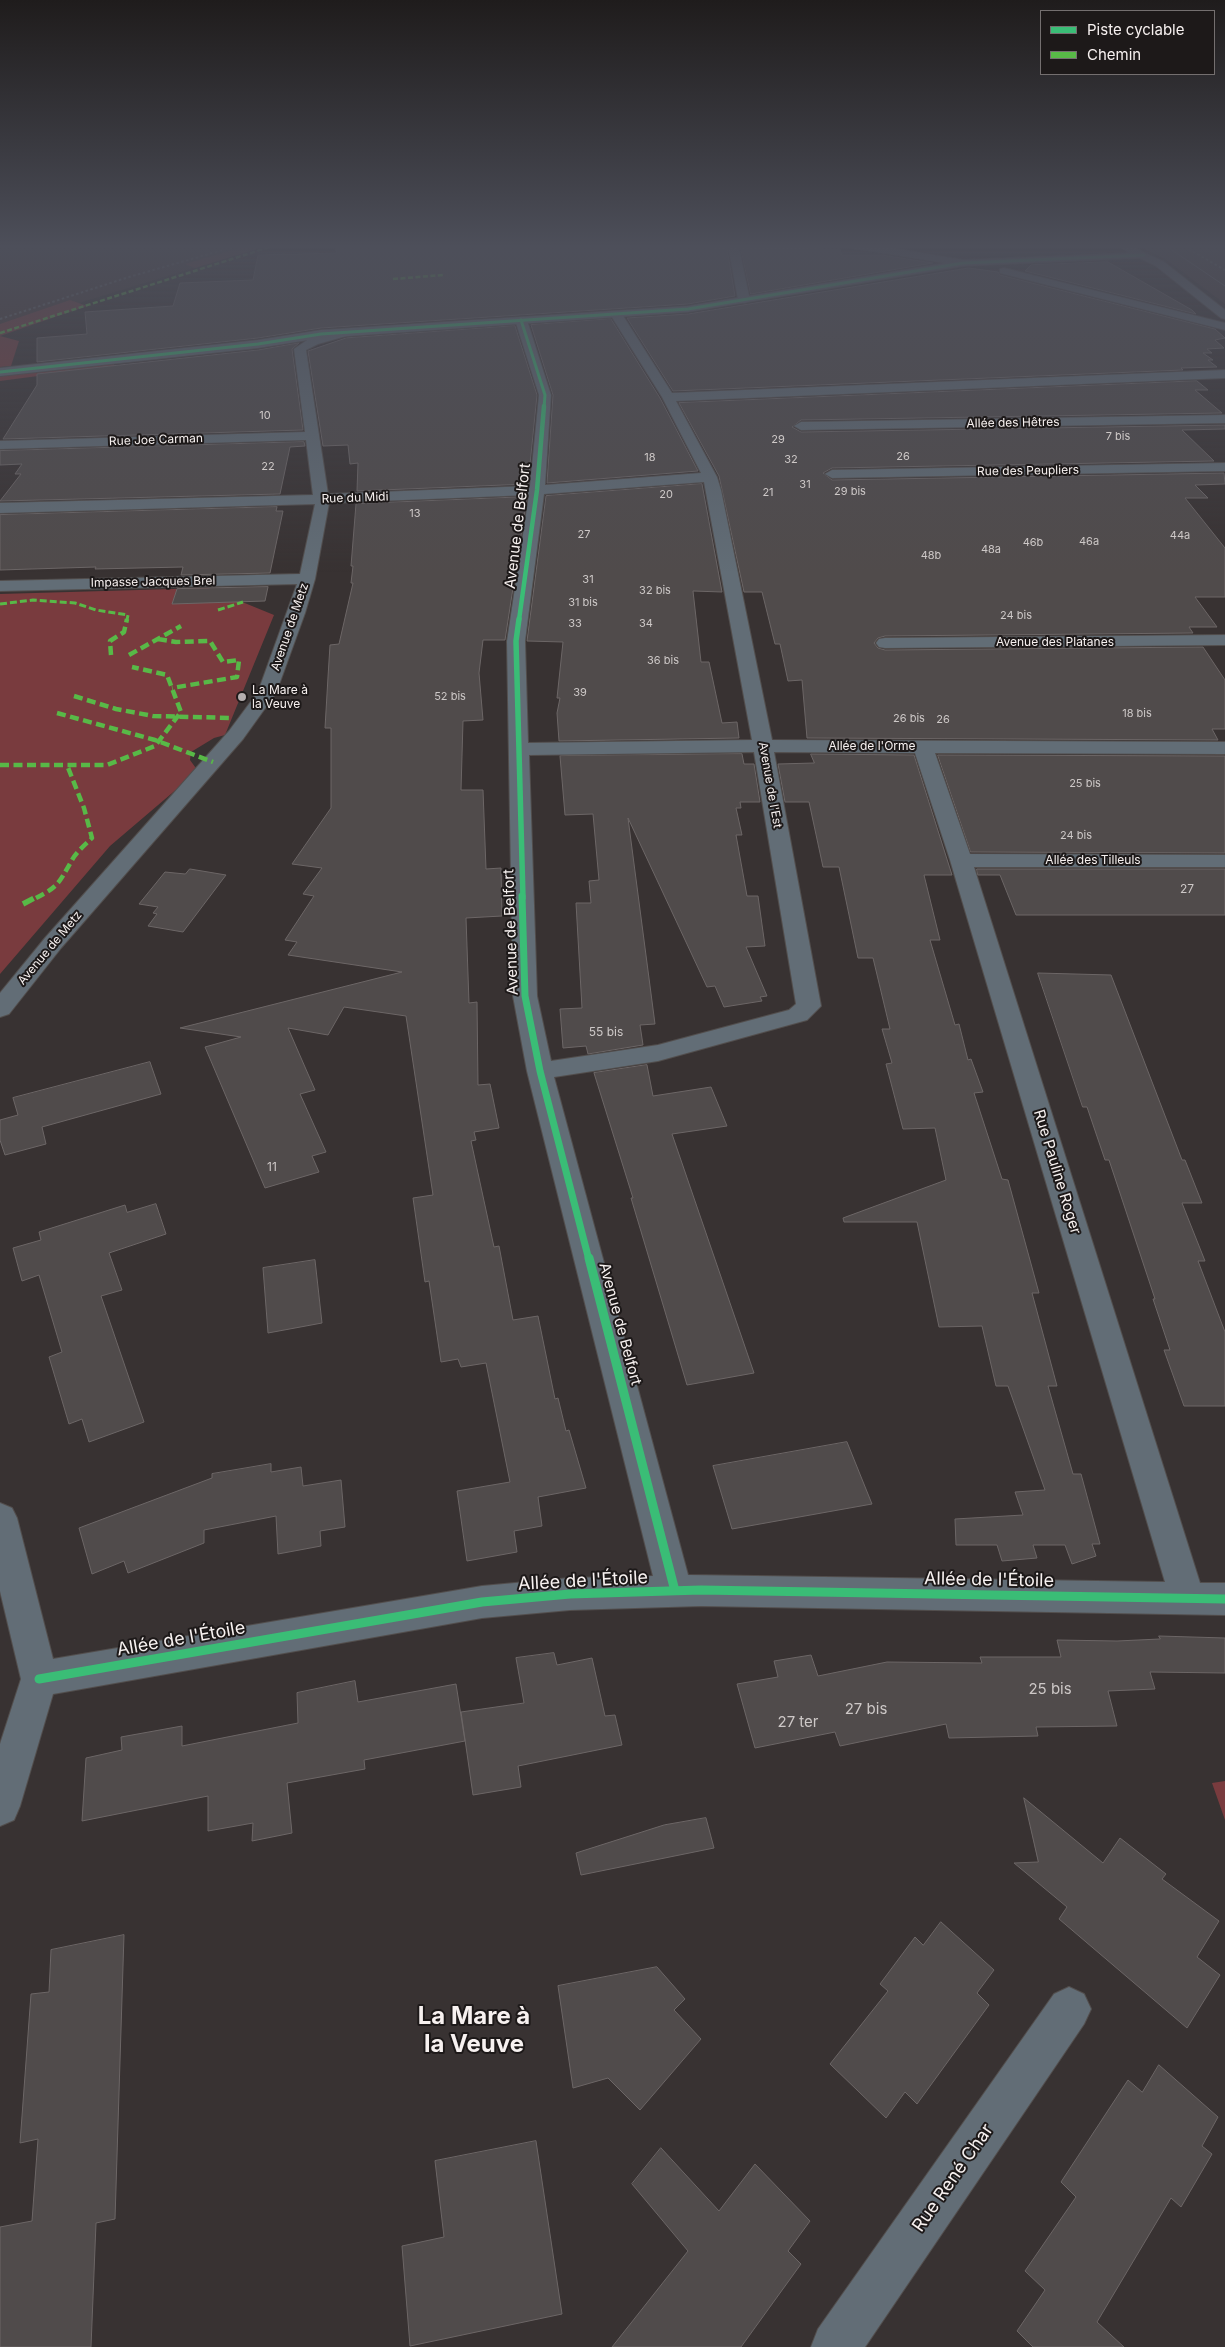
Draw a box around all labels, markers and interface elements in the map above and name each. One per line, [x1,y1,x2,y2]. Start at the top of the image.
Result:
legend [1040,10,1215,75]
text: Piste cyclable [1087,20,1184,39]
text: Chemin [1087,45,1141,64]
house number: 10 [259,409,271,423]
street label: Allée des Hêtres [966,415,1060,431]
house number: 7 bis [1106,430,1130,444]
street label: Rue Joe Carman [109,431,203,449]
house number: 29 [771,433,785,447]
house number: 26 [896,450,910,464]
house number: 18 [644,451,656,465]
house number: 32 [784,453,798,467]
house number: 22 [261,460,275,474]
street label: Avenue de Belfort [501,462,535,590]
street label: Rue des Peupliers [977,463,1079,479]
house number: 31 [799,478,811,492]
house number: 29 bis [834,485,866,499]
house number: 21 [762,486,774,500]
house number: 20 [659,488,673,502]
street label: Rue du Midi [321,490,389,506]
house number: 13 [409,507,421,521]
house number: 27 [578,528,590,542]
house number: 44a [1170,529,1190,543]
house number: 46a [1079,535,1099,549]
house number: 46b [1023,536,1043,550]
house number: 48a [981,543,1001,557]
house number: 48b [921,549,941,563]
house number: 31 [582,573,594,587]
street label: Impasse Jacques Brel [91,574,215,590]
street label: Avenue de Metz [268,581,312,673]
house number: 32 bis [639,584,671,598]
house number: 31 bis [568,596,598,610]
house number: 24 bis [1000,609,1032,623]
house number: 33 [568,617,582,631]
house number: 34 [639,617,653,631]
street label: Avenue des Platanes [996,635,1114,649]
house number: 36 bis [647,654,679,668]
place label: La Mare à la Veuve [252,683,308,711]
house number: 39 [573,686,587,700]
house number: 52 bis [434,690,466,704]
marker: La Mare à la Veuve [236,691,248,703]
house number: 18 bis [1122,707,1152,721]
house number: 26 bis [893,712,925,726]
house number: 26 [936,713,950,727]
street label: Allée de l'Orme [828,739,916,753]
street label: Avenue de l'Est [755,741,785,829]
house number: 25 bis [1069,777,1101,791]
house number: 24 bis [1060,829,1092,843]
street label: Allée des Tilleuls [1045,853,1141,867]
street label: Avenue de Belfort [500,869,522,995]
house number: 27 [1180,882,1194,896]
street label: Avenue de Metz [15,908,85,988]
house number: 55 bis [589,1025,623,1039]
street label: Rue Pauline Roger [1029,1107,1085,1237]
house number: 11 [267,1160,277,1174]
street label: Avenue de Belfort [595,1261,645,1387]
street label: Allée de l'Étoile [517,1567,649,1595]
street label: Allée de l'Étoile [924,1568,1054,1592]
street label: Allée de l'Étoile [115,1617,247,1661]
house number: 25 bis [1028,1680,1072,1698]
house number: 27 bis [845,1700,887,1718]
house number: 27 ter [777,1713,819,1731]
district label: La Mare à la Veuve [418,2003,530,2059]
street label: Rue René Char [908,2120,998,2236]

